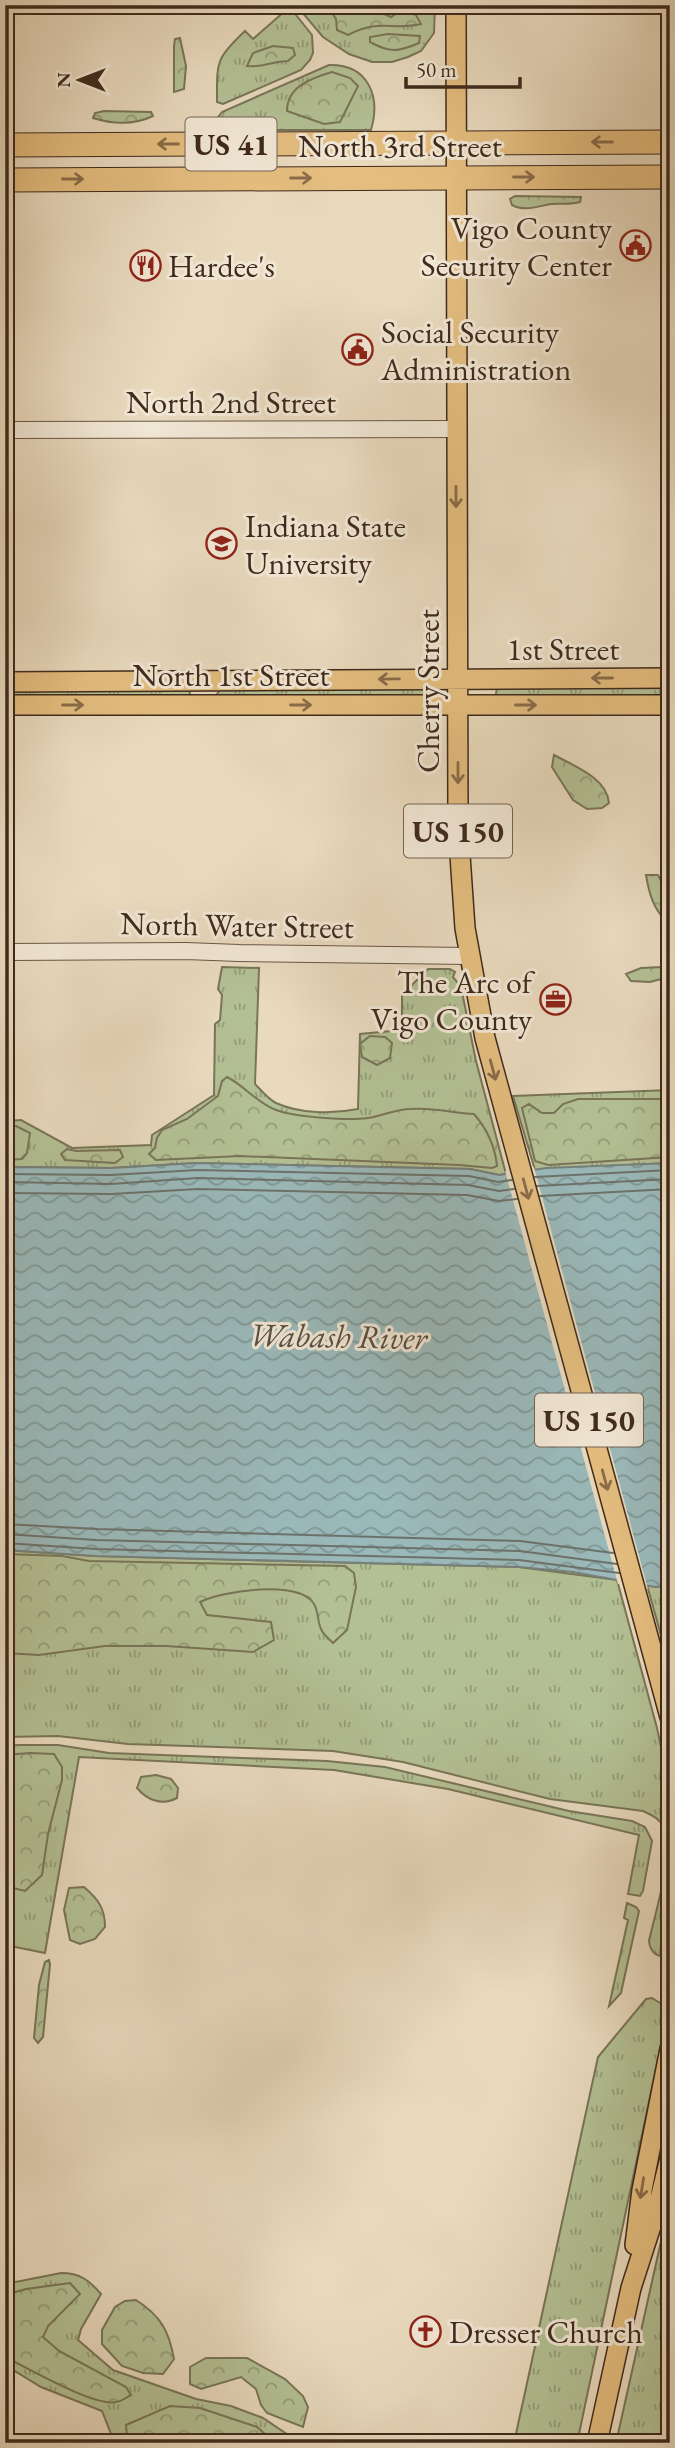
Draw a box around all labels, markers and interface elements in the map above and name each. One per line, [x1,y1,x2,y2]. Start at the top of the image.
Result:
north arrow [46,46,116,116]
scale bar [406,46,519,90]
text: 50 m [416,56,457,83]
text: N [51,72,76,88]
road number: US 41 [186,118,276,170]
street label: North 3rd Street [298,125,502,167]
one-way arrow [590,135,613,149]
one-way arrow [156,137,179,151]
one-way arrow [512,170,535,184]
one-way arrow [289,171,312,185]
one-way arrow [62,173,85,186]
place label: Vigo County Security Center [421,207,613,286]
public building icon: Vigo County Security Center [618,229,652,263]
place label: Hardee's [168,245,275,287]
restaurant icon: Hardee's [128,249,162,283]
place label: Social Security Administration [380,311,571,390]
public building icon: Social Security Administration [341,333,375,367]
street label: North 2nd Street [126,381,336,423]
one-way arrow [450,485,463,508]
place label: Indiana State University [245,505,406,584]
school or university icon: Indiana State University [205,527,239,561]
street label: Cherry Street [407,609,449,773]
street label: 1st Street [507,628,619,670]
street label: North 1st Street [132,654,330,696]
one-way arrow [590,671,613,685]
one-way arrow [378,673,401,686]
one-way arrow [62,698,85,712]
one-way arrow [289,698,312,711]
one-way arrow [514,698,537,712]
one-way arrow [451,761,465,784]
road number: US 150 [404,804,512,858]
street label: North Water Street [120,902,354,948]
place label: The Arc of Vigo County [371,961,536,1040]
office icon: The Arc of Vigo County [538,983,572,1017]
one-way arrow [488,1059,501,1081]
one-way arrow [520,1178,533,1200]
water label: Wabash River [249,1313,429,1359]
road number: US 150 [535,1394,643,1446]
one-way arrow [599,1468,612,1490]
one-way arrow [636,2176,649,2199]
place label: Dresser Church [449,2311,643,2353]
church icon: Dresser Church [409,2315,443,2349]

